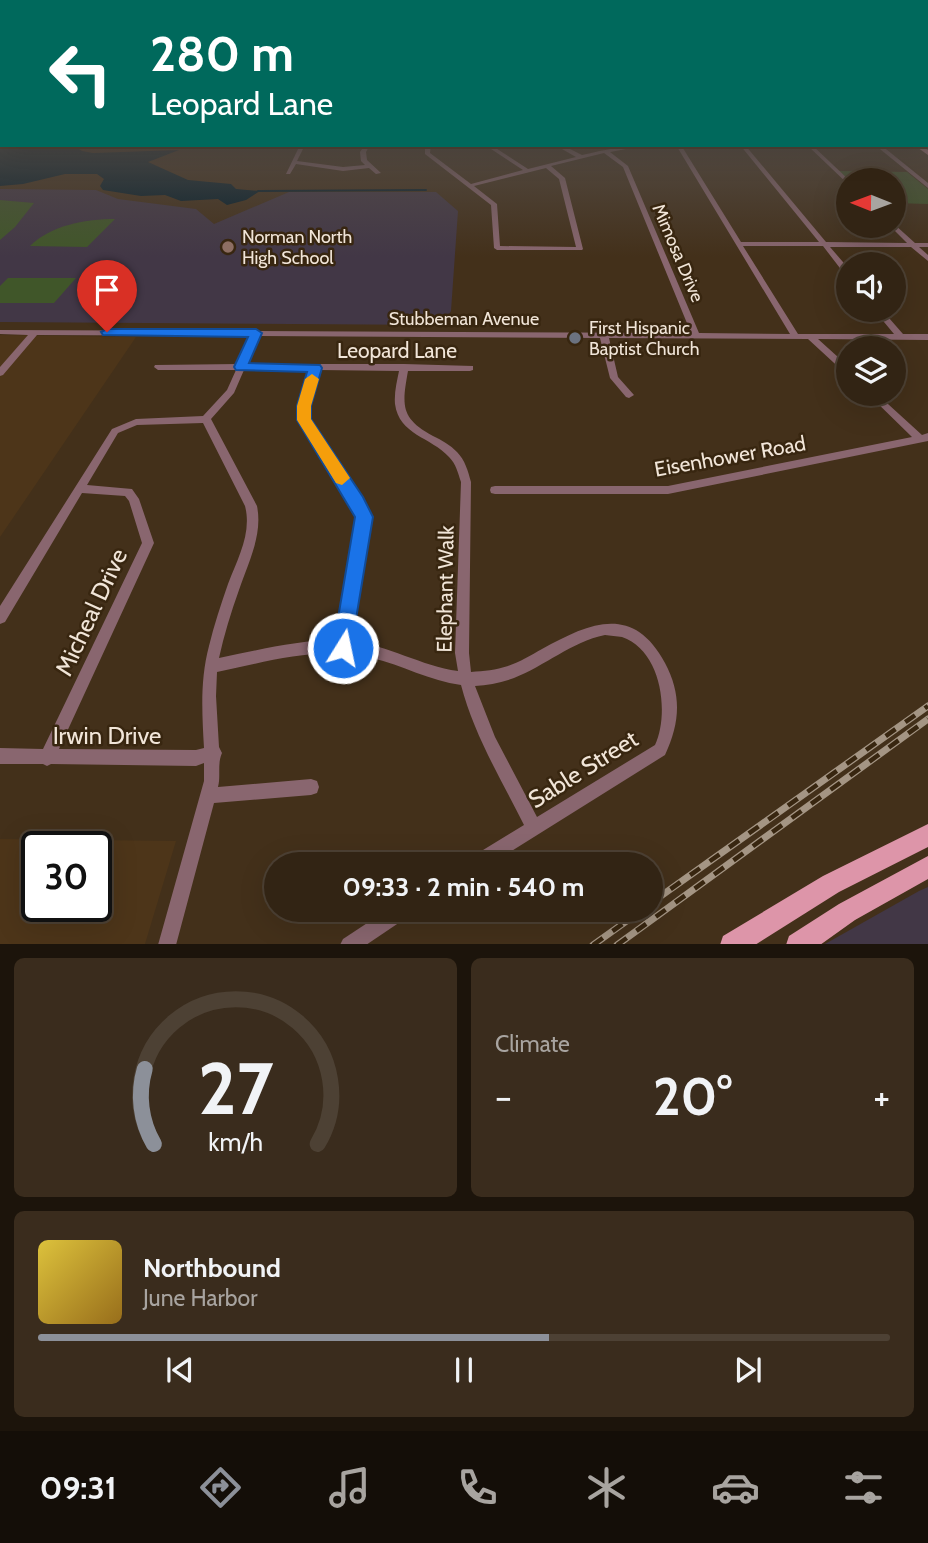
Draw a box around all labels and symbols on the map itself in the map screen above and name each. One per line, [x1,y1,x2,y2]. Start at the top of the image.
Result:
north arrow [836,168,906,238]
street label: Mimosa Drive [647,201,709,305]
place label: Norman North High School [242,226,352,269]
marker: Norman North High School [220,239,236,255]
pin [77,260,137,332]
street label: Stubbeman Avenue [389,308,539,330]
place label: First Hispanic Baptist Church [589,317,699,360]
marker: First Hispanic Baptist Church [567,330,583,346]
street label: Leopard Lane [337,338,457,363]
street label: Eisenhower Road [652,430,808,482]
street label: Elephant Walk [431,525,459,653]
street label: Micheal Drive [49,544,133,680]
position arrow [306,611,380,685]
street label: Irwin Drive [53,721,161,750]
street label: Sable Street [523,724,643,814]
speed limit sign: 30 [21,831,112,922]

